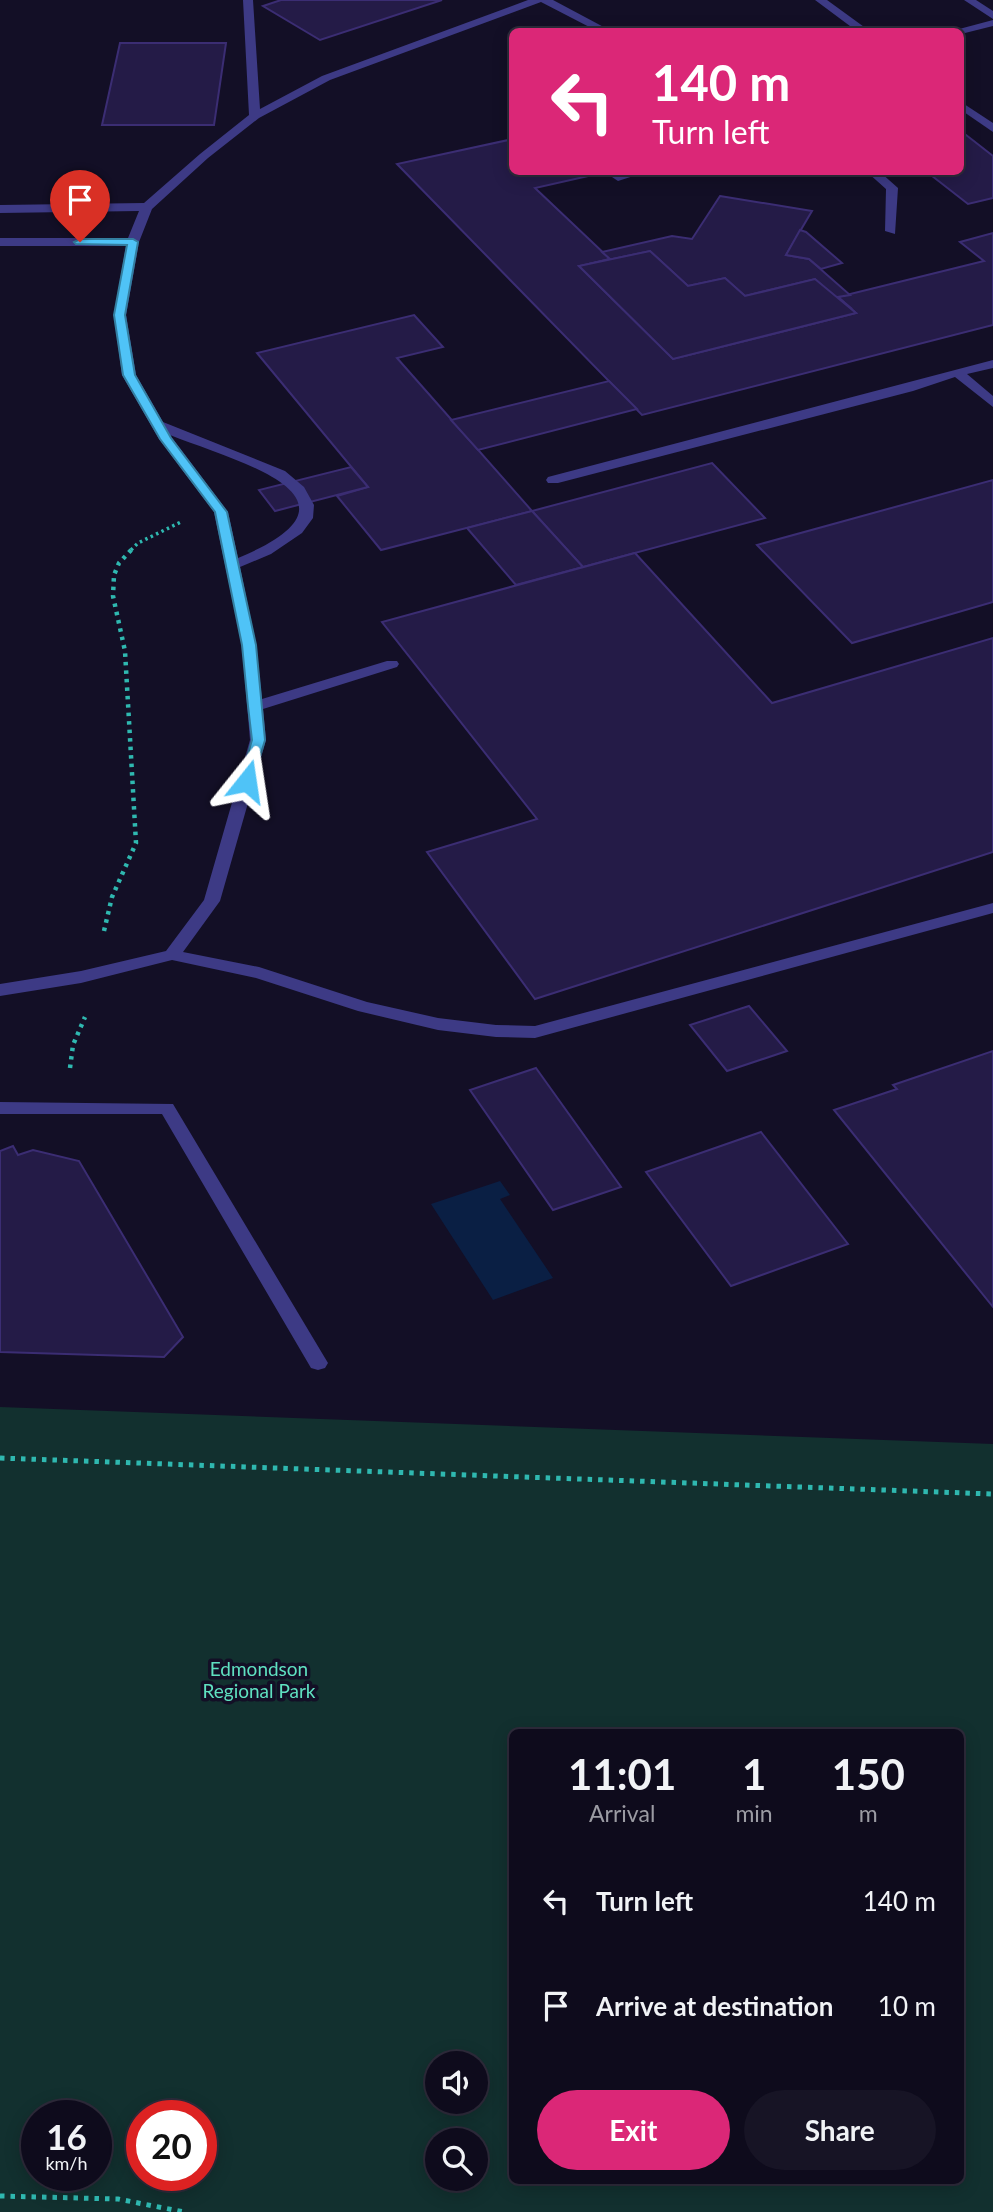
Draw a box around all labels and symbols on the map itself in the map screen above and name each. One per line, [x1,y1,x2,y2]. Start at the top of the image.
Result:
pin [50,170,110,242]
position arrow [210,744,284,818]
park label: Edmondson Regional Park [202,1657,316,1702]
speed limit sign: 20 [126,2100,217,2191]

